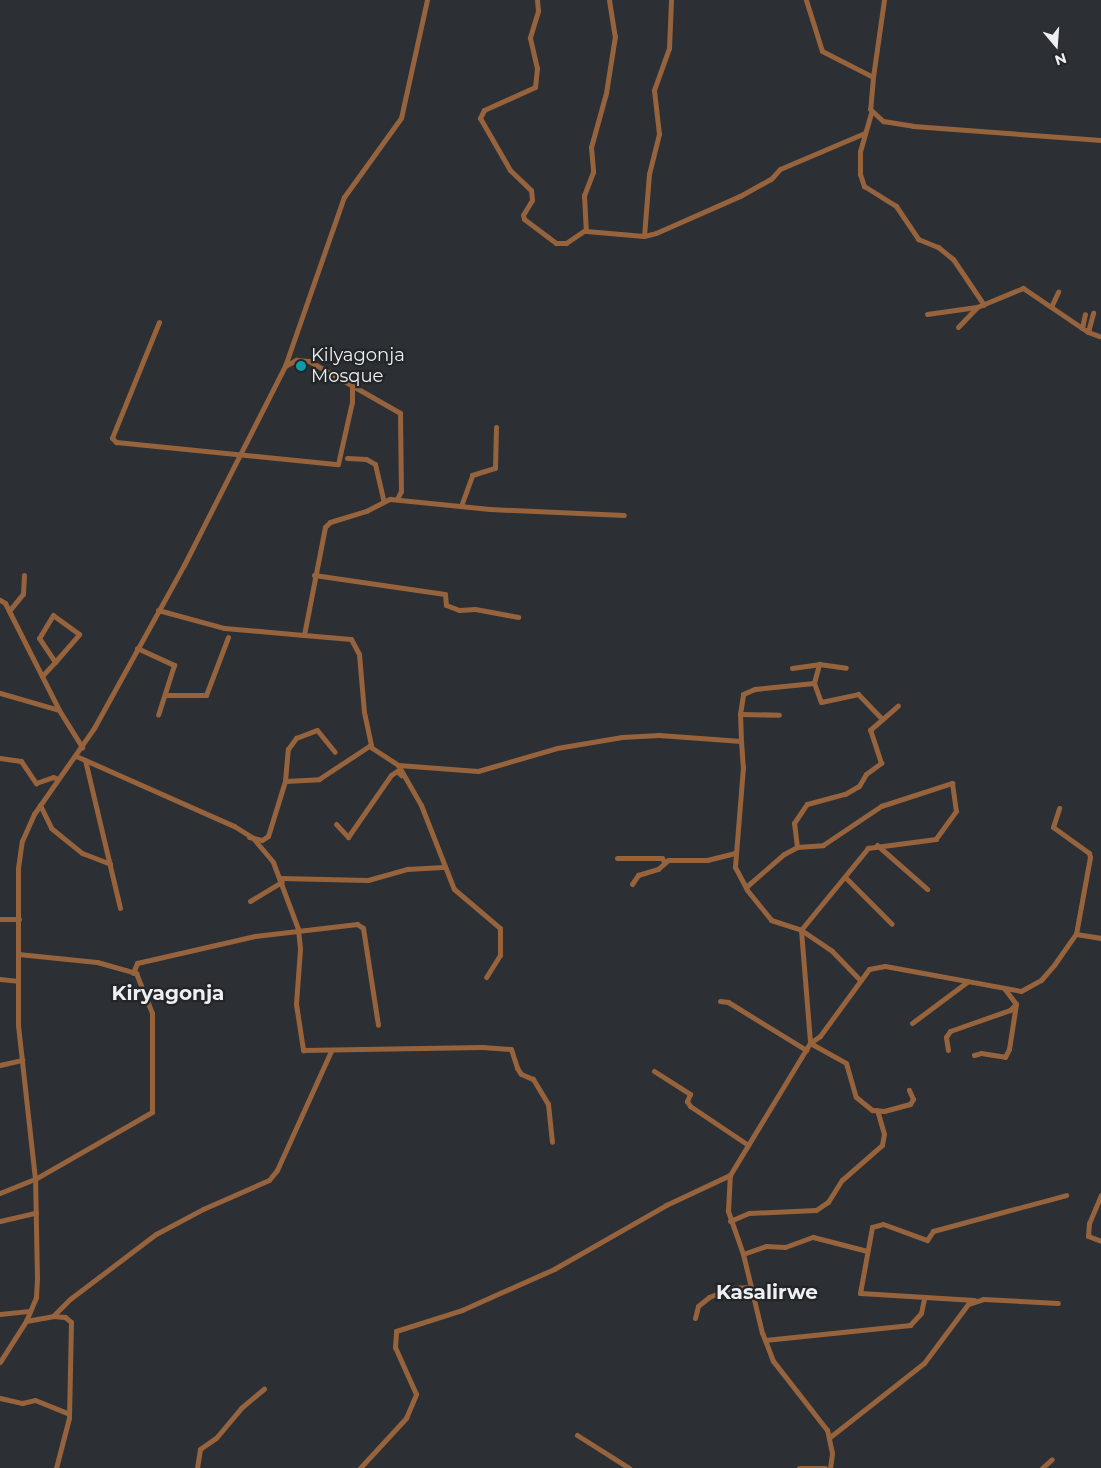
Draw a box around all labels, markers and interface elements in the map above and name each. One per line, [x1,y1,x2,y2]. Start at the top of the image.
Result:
north arrow [1031,20,1081,70]
text: N [1052,49,1069,70]
place label: Kilyagonja Mosque [311,345,405,388]
marker: Kilyagonja Mosque [295,360,307,372]
district label: Kiryagonja [112,981,224,1005]
district label: Kasalirwe [716,1280,818,1304]

